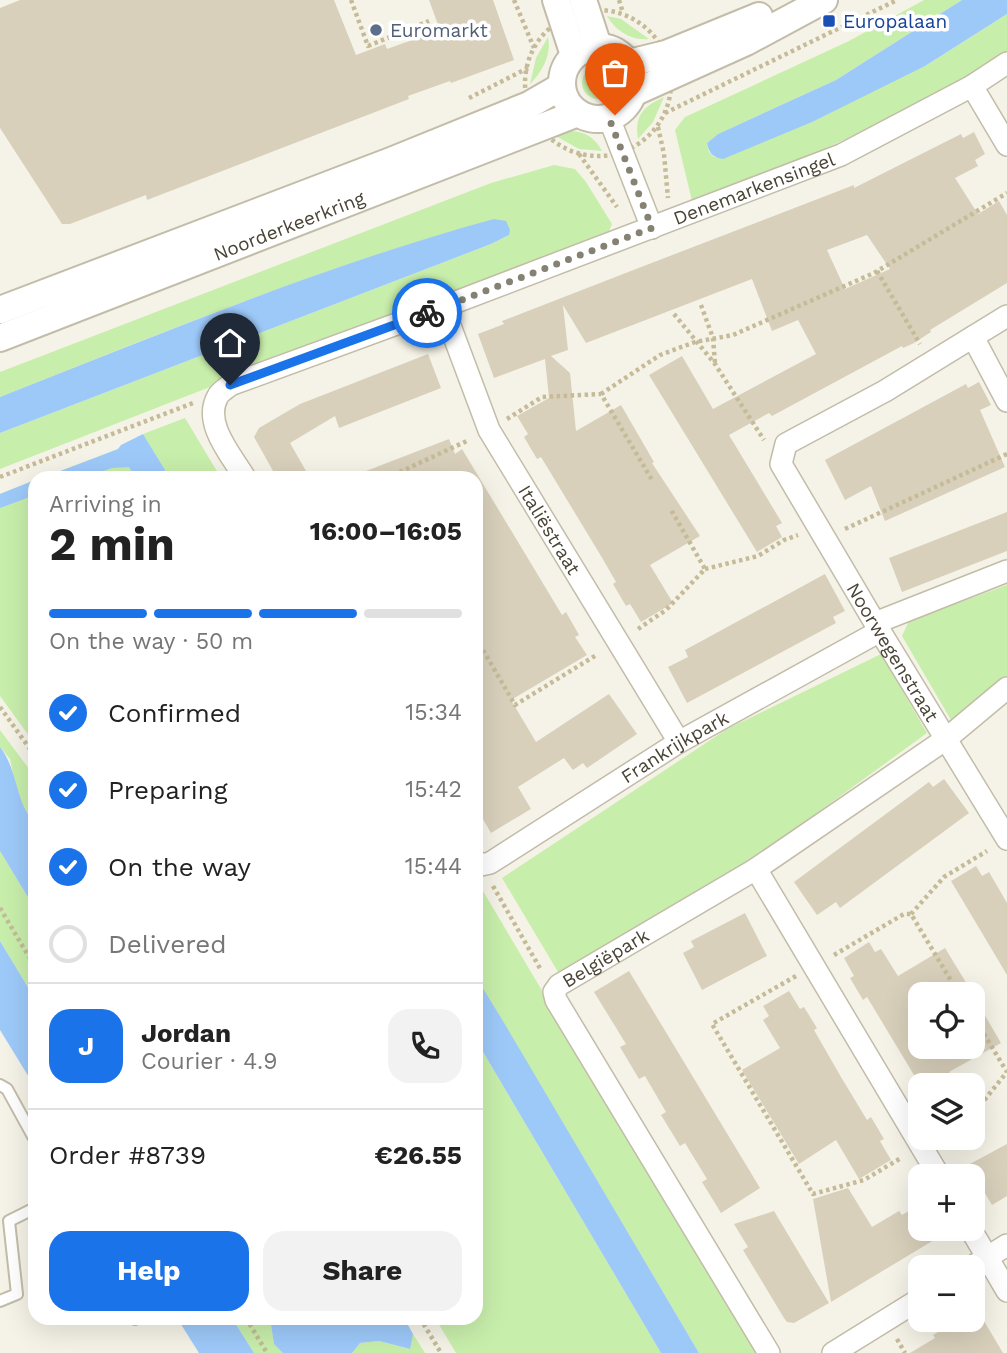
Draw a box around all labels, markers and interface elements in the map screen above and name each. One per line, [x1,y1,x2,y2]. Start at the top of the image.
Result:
place label: Europalaan [843,10,947,33]
marker: Europalaan [821,13,837,29]
place label: Euromarkt [390,19,488,42]
marker: Euromarkt [368,22,384,38]
pin [585,43,645,115]
icon: bag [596,54,634,92]
street label: Denemarkensingel [670,147,838,230]
street label: Noorderkeerkring [210,186,369,266]
courier [392,278,462,348]
icon: bike [408,294,446,332]
pin [200,313,260,385]
icon: home [211,324,249,362]
street label: Italiëstraat [513,481,585,579]
text: Arriving in [49,491,162,518]
text: 16:00–16:05 [310,516,462,546]
text: 2 min [49,517,175,571]
street label: Noorwegenstraat [842,579,944,726]
text: On the way · 50 m [49,628,253,655]
icon: check [49,694,87,732]
text: Confirmed [108,698,241,728]
text: 15:34 [405,699,462,726]
street label: Frankrijkpark [617,706,733,788]
icon: check [49,771,87,809]
text: Preparing [108,775,228,805]
text: 15:42 [405,776,462,803]
icon: check [49,848,87,886]
text: On the way [108,852,251,882]
text: 15:44 [405,853,462,880]
street label: Belgiëpark [558,924,653,993]
text: Delivered [108,929,227,959]
map controls [908,982,985,1332]
button: locate [908,982,985,1059]
button: phone [388,1009,462,1083]
text: Jordan [141,1018,231,1048]
text: J [78,1031,94,1061]
text: Courier · 4.9 [141,1048,277,1075]
button: layers [908,1073,985,1150]
text: Order #8739 [49,1140,206,1170]
text: €26.55 [374,1140,462,1170]
button: + [908,1164,985,1241]
button: Help [49,1231,249,1311]
button: Share [263,1231,462,1311]
button: − [908,1255,985,1332]

